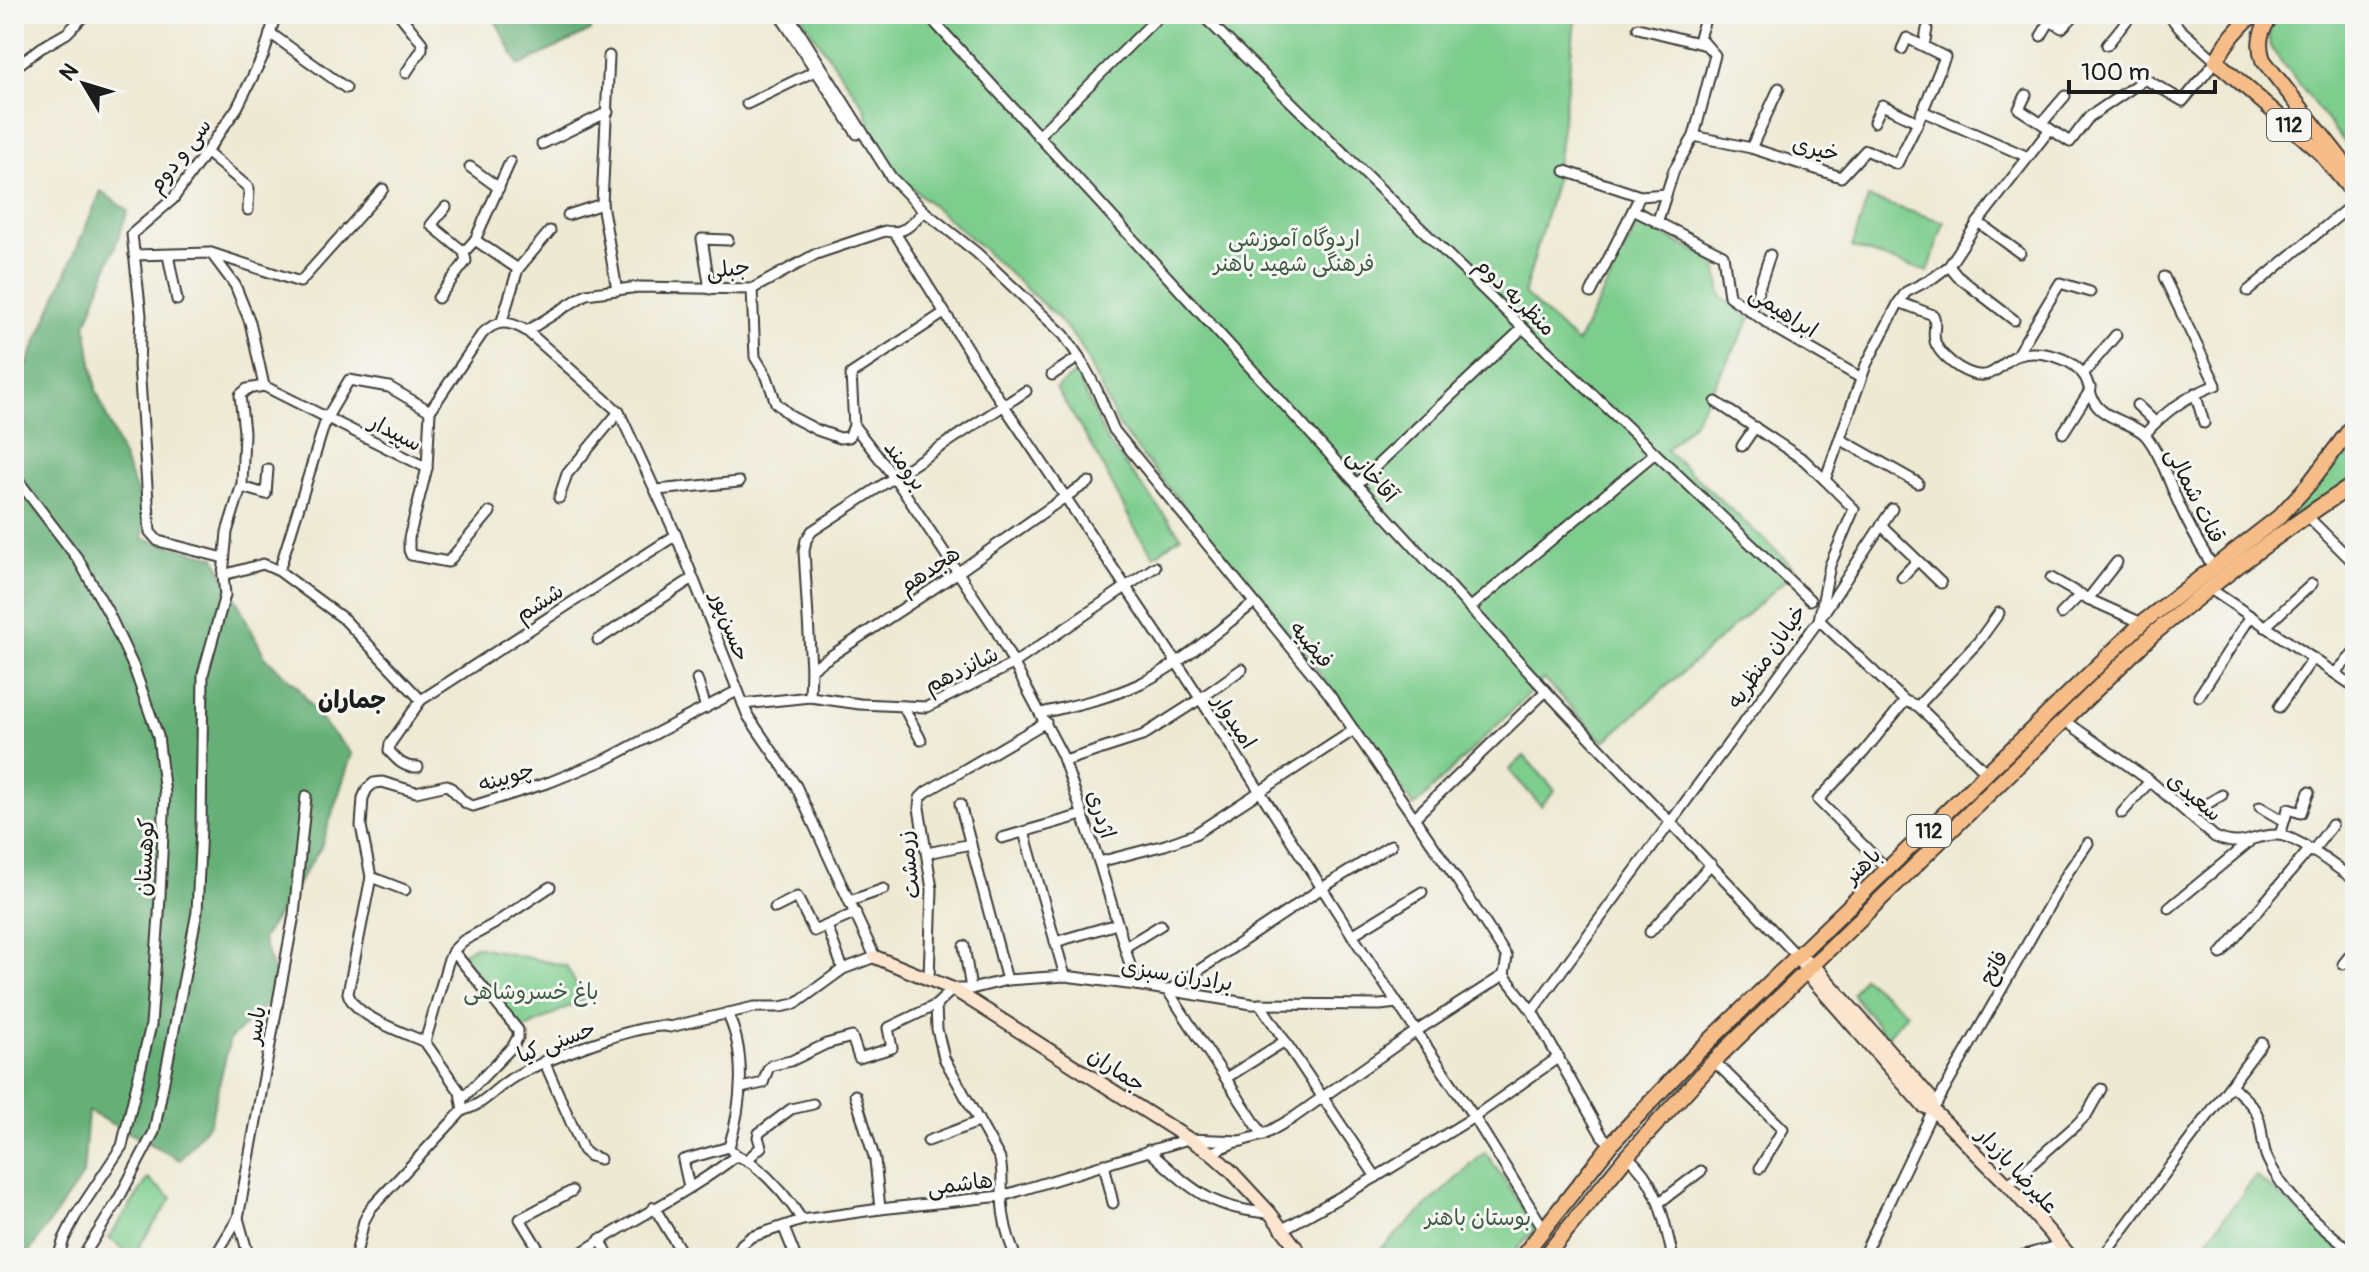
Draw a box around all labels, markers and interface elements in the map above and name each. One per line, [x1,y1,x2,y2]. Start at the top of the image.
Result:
north arrow [44,44,124,124]
scale bar [2069,44,2215,94]
text: N [53,58,85,87]
text: 100 m [2081,58,2150,87]
road number: 112 [2267,109,2311,141]
street label: سی و دوم [142,112,220,201]
street label: خیری [1789,130,1842,168]
park label: اردوگاه آموزشی فرهنگی شهید باهنر [1212,225,1374,278]
street label: منظریه دوم [1467,251,1562,344]
street label: جبلی [705,253,751,285]
street label: ابراهیمی [1744,279,1823,344]
street label: سپیدار [363,407,427,458]
street label: برومند [878,435,933,496]
street label: آقاخانی [1341,443,1405,510]
street label: قنات شمالى [2159,443,2231,548]
street label: هجدهم [893,539,967,602]
street label: ششم [510,577,570,630]
street label: حسن‌پور [703,586,756,665]
street label: خیابان منظریه [1721,599,1813,714]
street label: فیضیه [1283,615,1339,674]
street label: شانزدهم [920,640,1004,702]
district label: جماران [318,686,386,715]
street label: امیدوار [1205,687,1262,754]
street label: چوبینه [475,755,538,799]
street label: سعیدی [2161,766,2228,828]
street label: اژدری [1080,786,1122,842]
road number: 112 [1907,815,1951,847]
street label: کوهستان [129,817,161,897]
street label: زرمشت [891,829,927,901]
street label: باهنر [1837,841,1887,892]
street label: فاتح [1973,945,2016,990]
street label: برادران سبزی [1119,952,1235,998]
park label: باغ خسروشاهی [463,978,599,1007]
street label: یاسر [239,1004,273,1049]
street label: حسنی کیا [513,1014,600,1070]
street label: جماران [1082,1041,1151,1099]
street label: علیرضا بازدار [1969,1120,2064,1220]
street label: هاشمی [926,1166,995,1202]
park label: بوستان باهنر [1423,1204,1531,1232]

